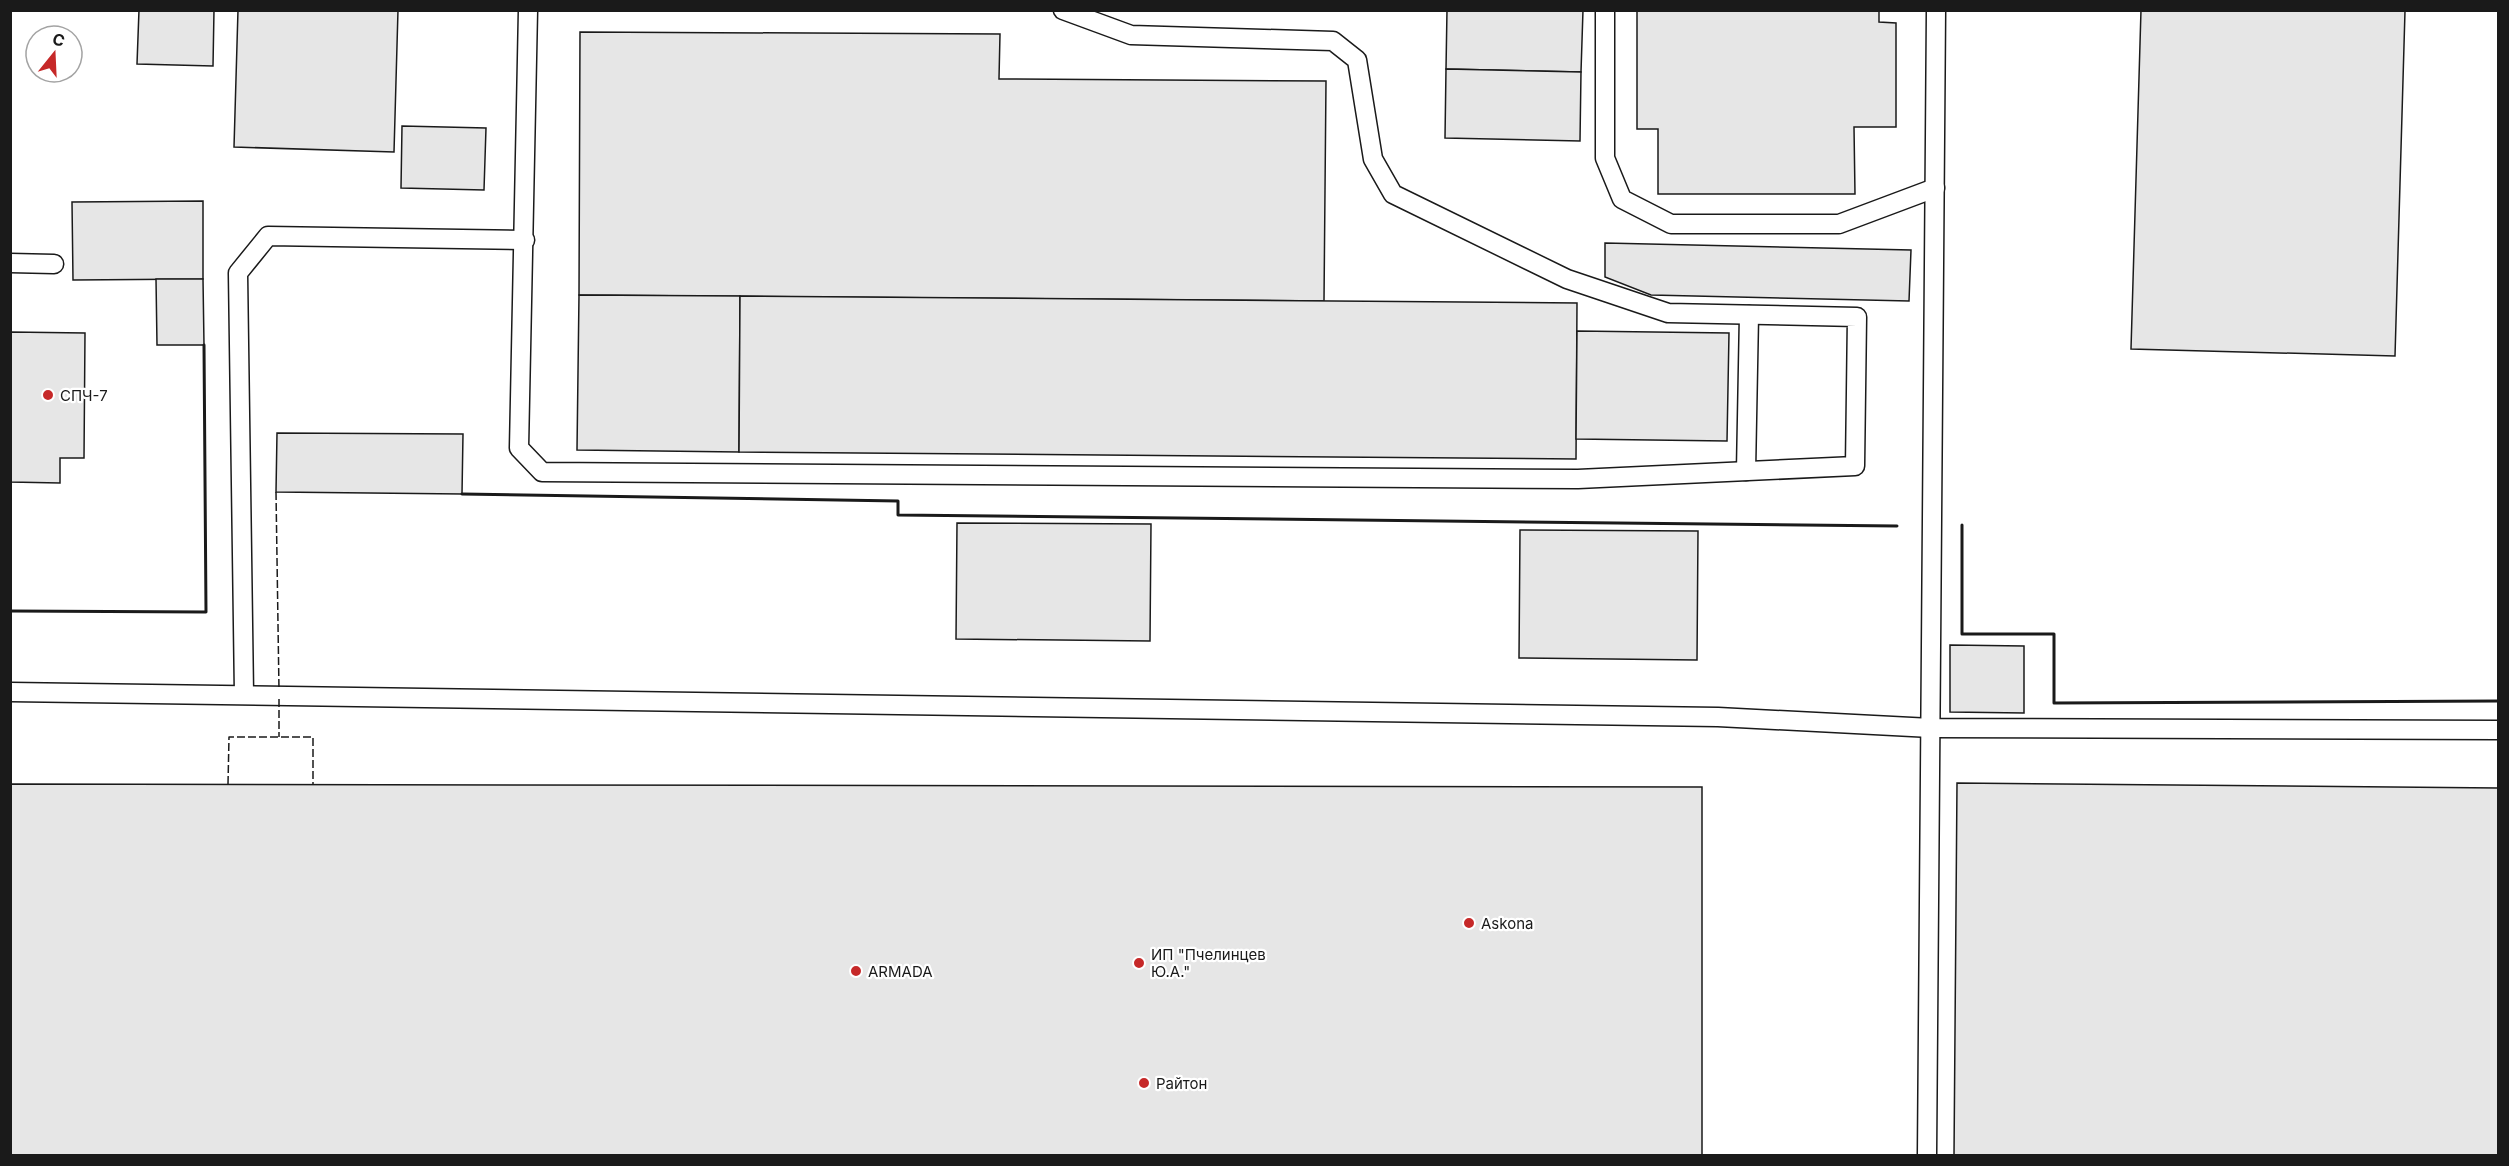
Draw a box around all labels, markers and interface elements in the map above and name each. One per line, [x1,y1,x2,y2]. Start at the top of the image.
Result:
north arrow [24,24,84,84]
text: С [50,28,68,51]
place label: СПЧ-7 [60,386,108,405]
marker: СПЧ-7 [41,388,55,402]
place label: Askona [1481,914,1533,933]
marker: Askona [1462,916,1476,930]
place label: ИП "Пчелинцев Ю.А." [1151,945,1266,981]
marker: ИП "Пчелинцев Ю.А." [1132,956,1146,970]
place label: ARMADA [868,962,933,981]
marker: ARMADA [849,964,863,978]
place label: Райтон [1156,1074,1207,1093]
marker: Райтон [1137,1076,1151,1090]

